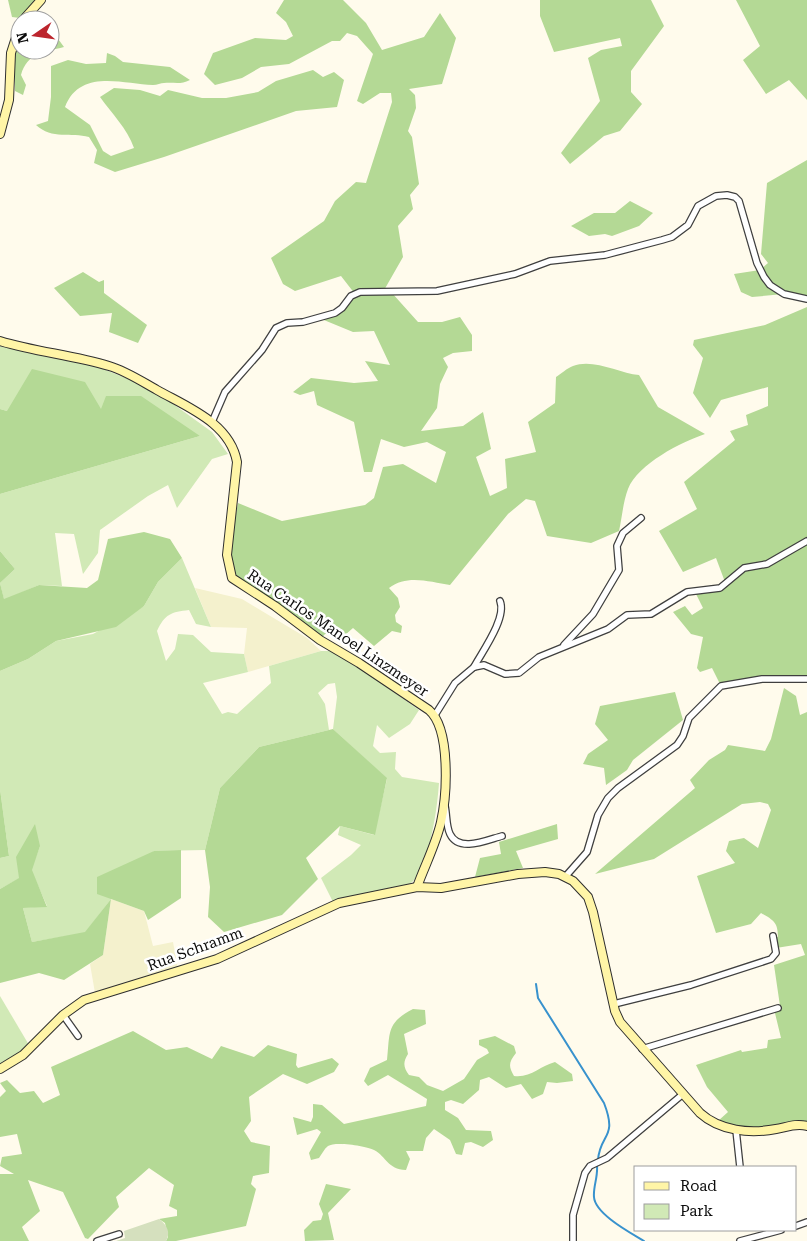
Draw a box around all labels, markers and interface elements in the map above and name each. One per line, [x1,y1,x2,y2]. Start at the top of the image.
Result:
north arrow [10,10,60,60]
text: N [13,31,31,45]
street label: Rua Carlos Manoel Linzmeyer [244,566,432,700]
street label: Rua Schramm [145,923,246,975]
legend [634,1166,797,1231]
text: Road [680,1177,717,1195]
text: Park [680,1202,714,1220]

